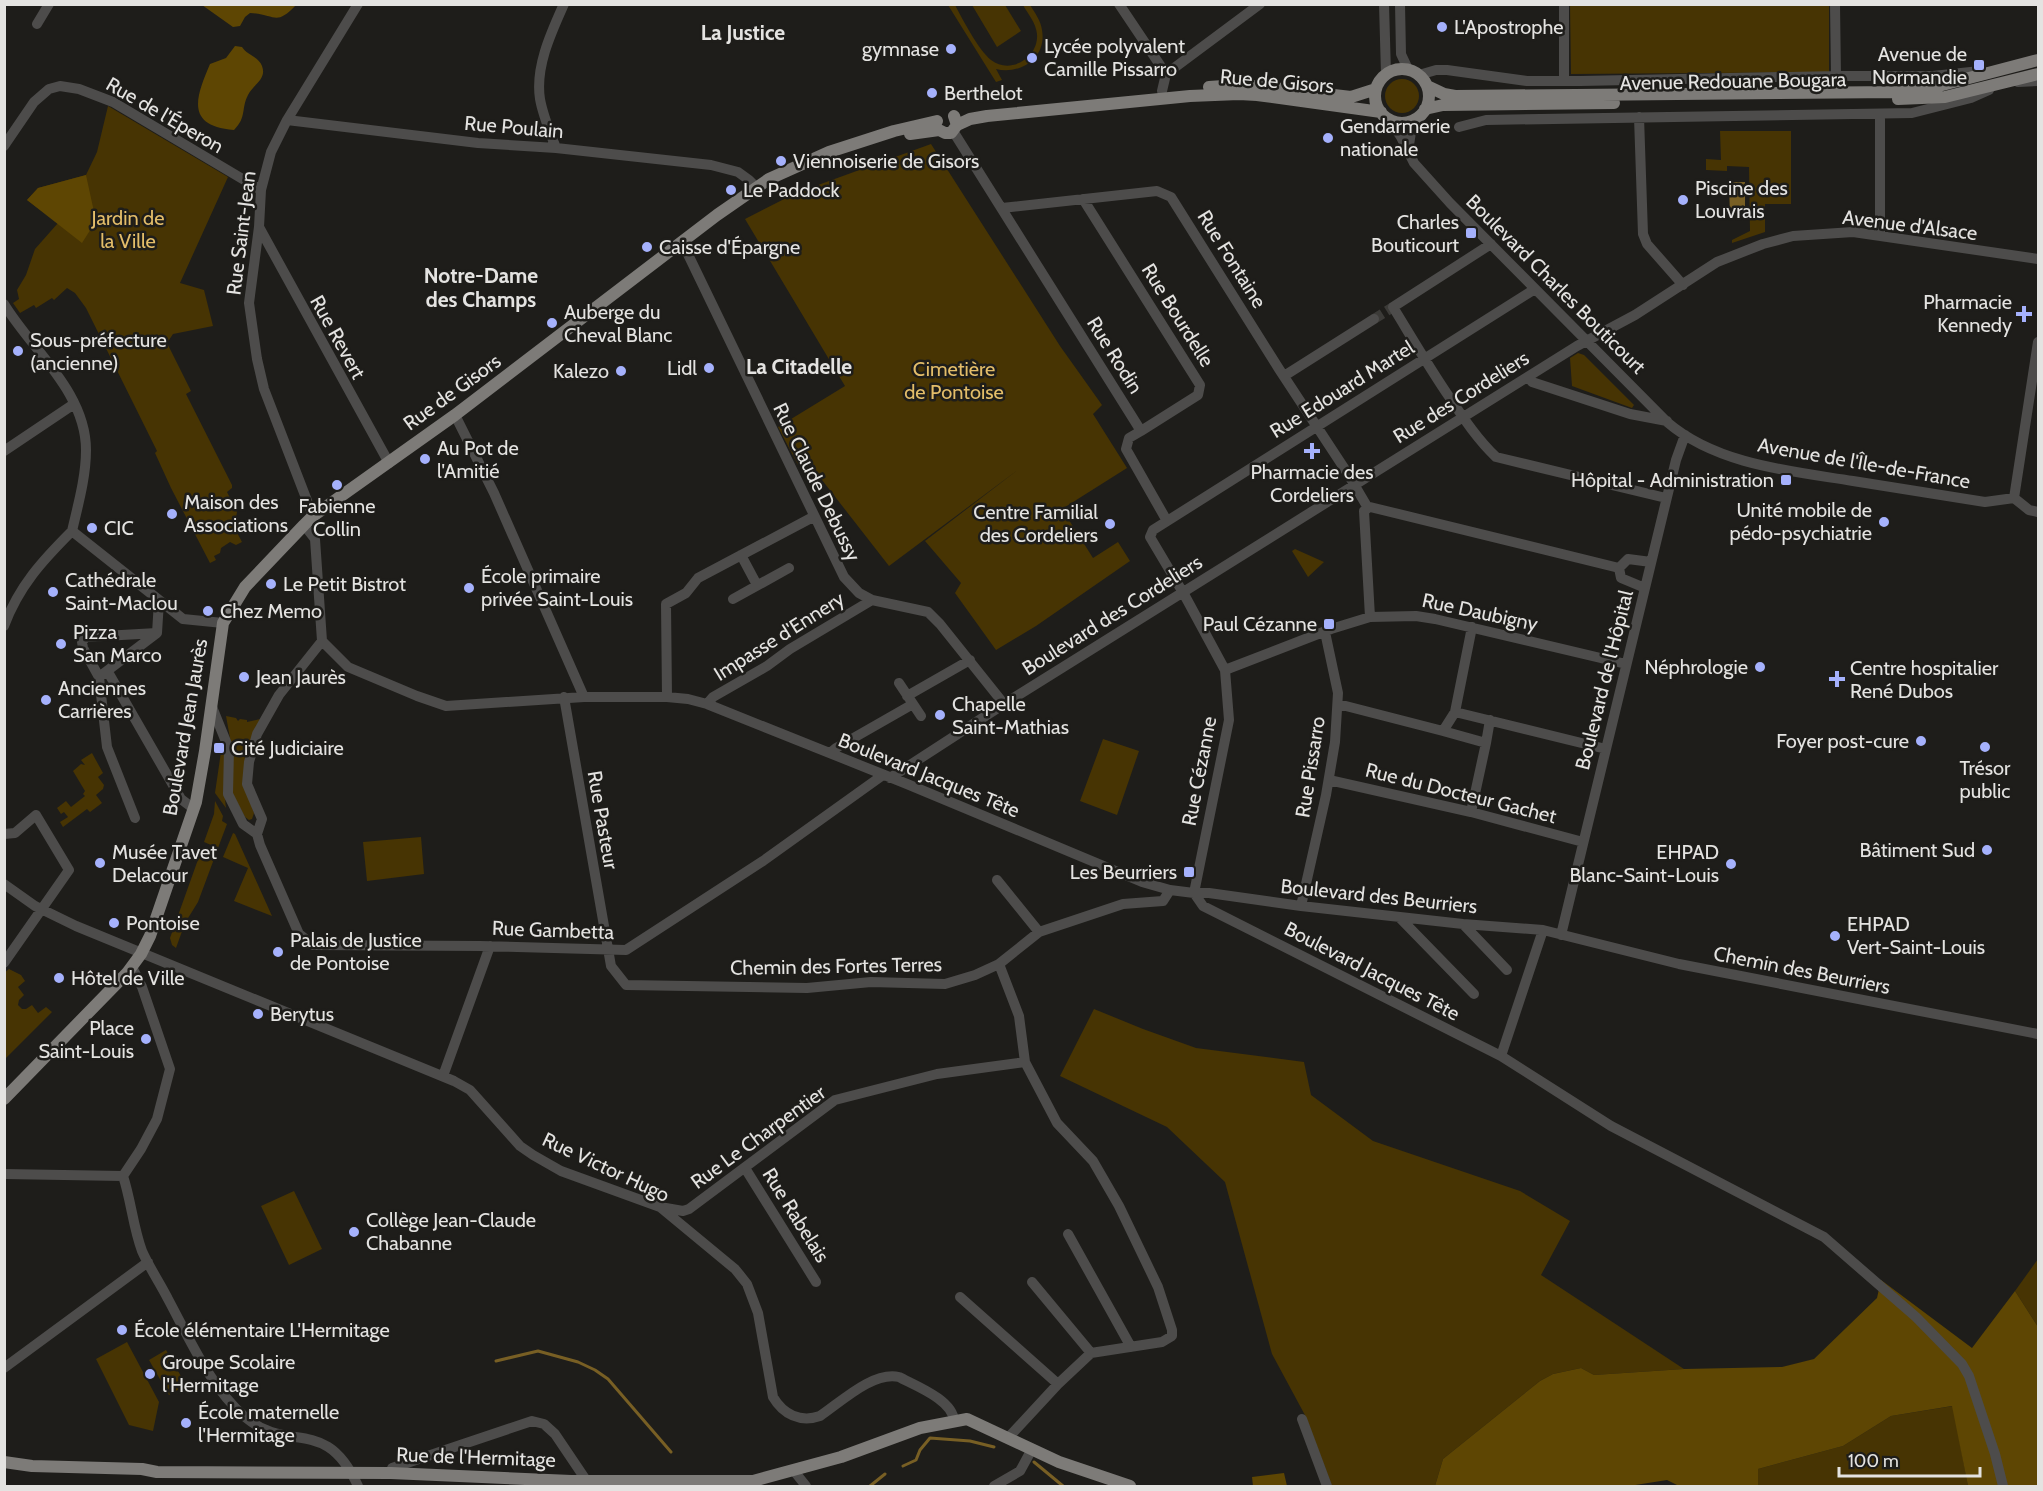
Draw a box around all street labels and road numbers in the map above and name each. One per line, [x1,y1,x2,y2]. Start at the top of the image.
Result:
street label: Rue de Gisors [1219,64,1335,98]
street label: Avenue Redouane Bougara [1619,67,1847,95]
street label: Rue de l'Éperon [102,72,228,158]
street label: Rue Poulain [463,111,565,143]
street label: Rue Saint-Jean [221,170,261,296]
street label: Boulevard Charles Bouticourt [1461,189,1651,379]
street label: Avenue d'Alsace [1841,205,1979,245]
street label: Rue Fontaine [1193,206,1271,312]
street label: Rue Bourdelle [1137,259,1219,371]
street label: Rue Revert [305,291,371,383]
street label: Rue Rodin [1082,312,1148,398]
street label: Rue Edouard Martel [1266,335,1419,443]
street label: Rue des Cordeliers [1389,346,1533,448]
street label: Rue de Gisors [399,349,505,435]
street label: Rue Claude Debussy [768,399,866,565]
street label: Avenue de l'Île-de-France [1756,432,1972,494]
street label: Boulevard des Cordeliers [1018,550,1206,680]
street label: Impasse d'Ennery [709,586,849,686]
street label: Boulevard de l'Hôpital [1570,587,1638,772]
street label: Rue Daubigny [1420,588,1540,636]
street label: Boulevard Jean Jaurès [158,637,212,817]
street label: Rue Cézanne [1177,714,1221,828]
street label: Rue Pissarro [1290,715,1330,819]
street label: Boulevard Jacques Tête [835,728,1023,822]
street label: Rue du Docteur Gachet [1363,758,1559,828]
street label: Rue Pasteur [583,769,624,872]
street label: Boulevard des Beurriers [1279,874,1479,918]
street label: Rue Gambetta [492,916,615,944]
street label: Boulevard Jacques Tête [1280,916,1464,1026]
street label: Chemin des Beurriers [1712,941,1892,999]
street label: Chemin des Fortes Terres [730,952,942,980]
street label: Rue Le Charpentier [686,1080,831,1194]
street label: Rue Victor Hugo [539,1127,673,1207]
street label: Rue Rabelais [758,1163,834,1267]
street label: Rue de l'Hermitage [396,1442,556,1472]

